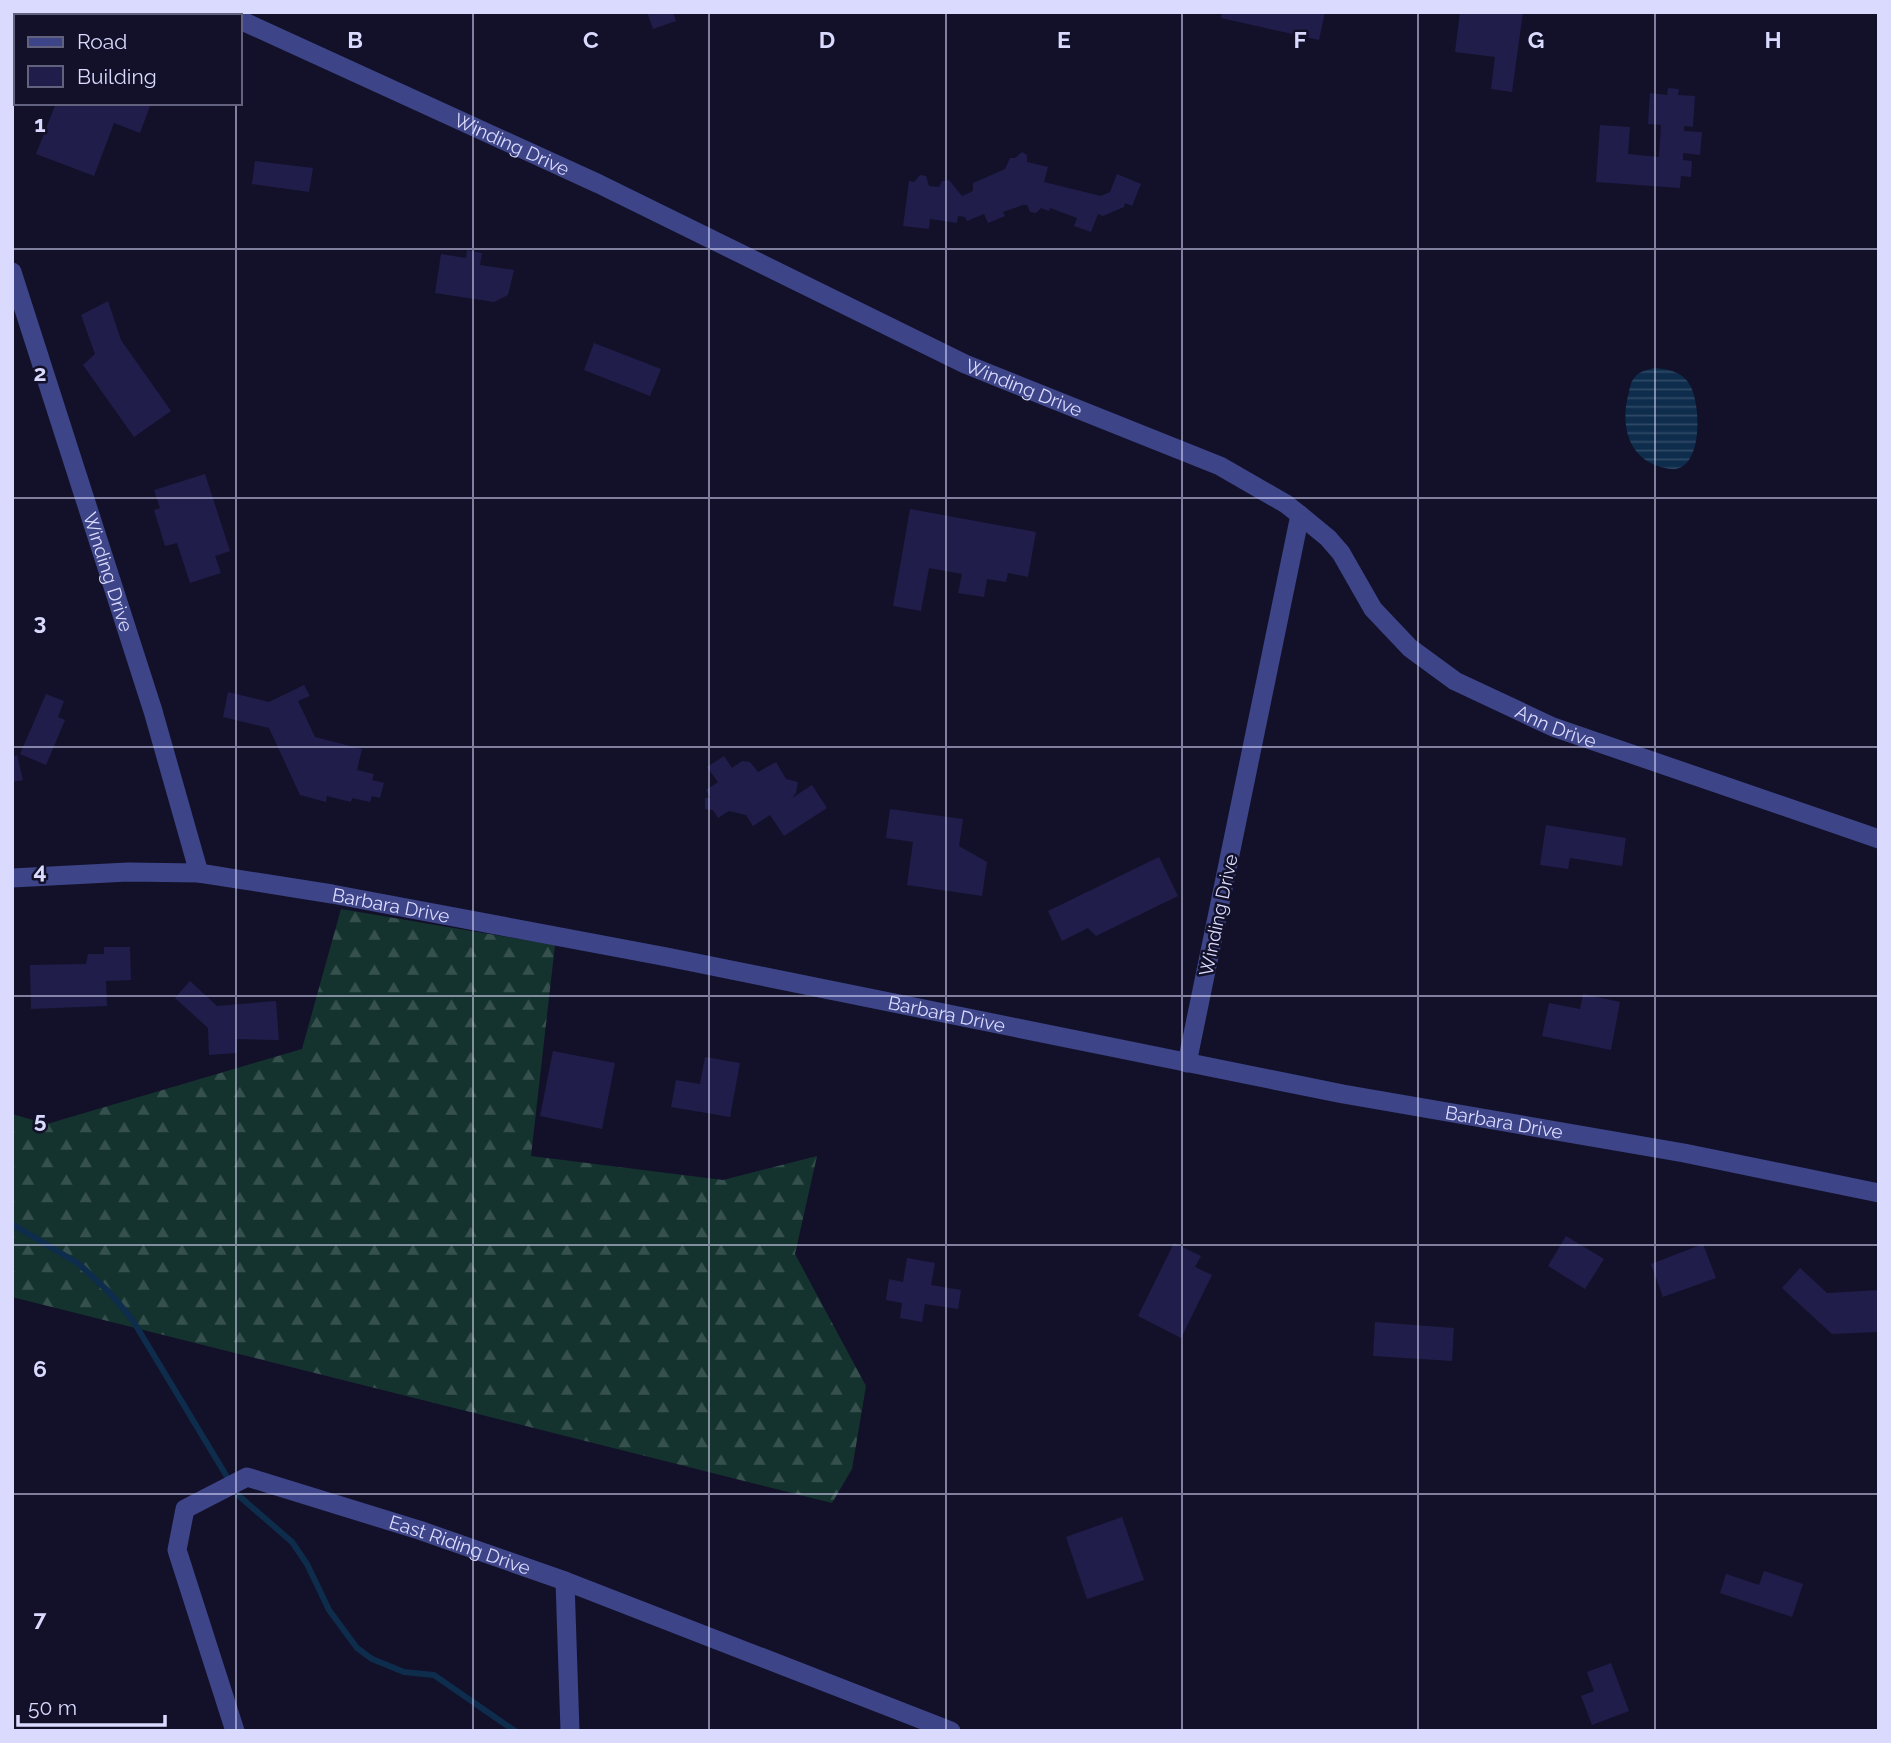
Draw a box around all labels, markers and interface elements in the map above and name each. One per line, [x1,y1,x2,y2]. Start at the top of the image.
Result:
legend [14,14,242,105]
text: B [347,26,363,53]
text: C [583,26,599,53]
text: D [819,26,835,53]
text: E [1057,26,1071,53]
text: F [1293,26,1307,53]
text: G [1528,26,1544,53]
text: H [1764,26,1782,53]
text: Road [77,29,127,54]
text: Building [77,64,157,89]
street label: Winding Drive [451,108,573,180]
text: 1 [34,110,46,137]
street label: Winding Drive [962,354,1086,421]
text: 2 [34,359,46,386]
street label: Winding Drive [79,509,138,634]
text: 3 [34,608,46,635]
street label: Ann Drive [1512,700,1599,752]
street label: Winding Drive [1194,852,1242,978]
text: 4 [33,857,47,884]
street label: Barbara Drive [331,883,452,927]
street label: Barbara Drive [886,991,1007,1036]
street label: Barbara Drive [1444,1101,1565,1143]
text: 5 [34,1106,47,1133]
text: 6 [33,1355,47,1382]
street label: East Riding Drive [387,1511,533,1579]
text: 7 [34,1604,47,1631]
scale bar [18,1684,164,1728]
text: 50 m [28,1695,77,1720]

